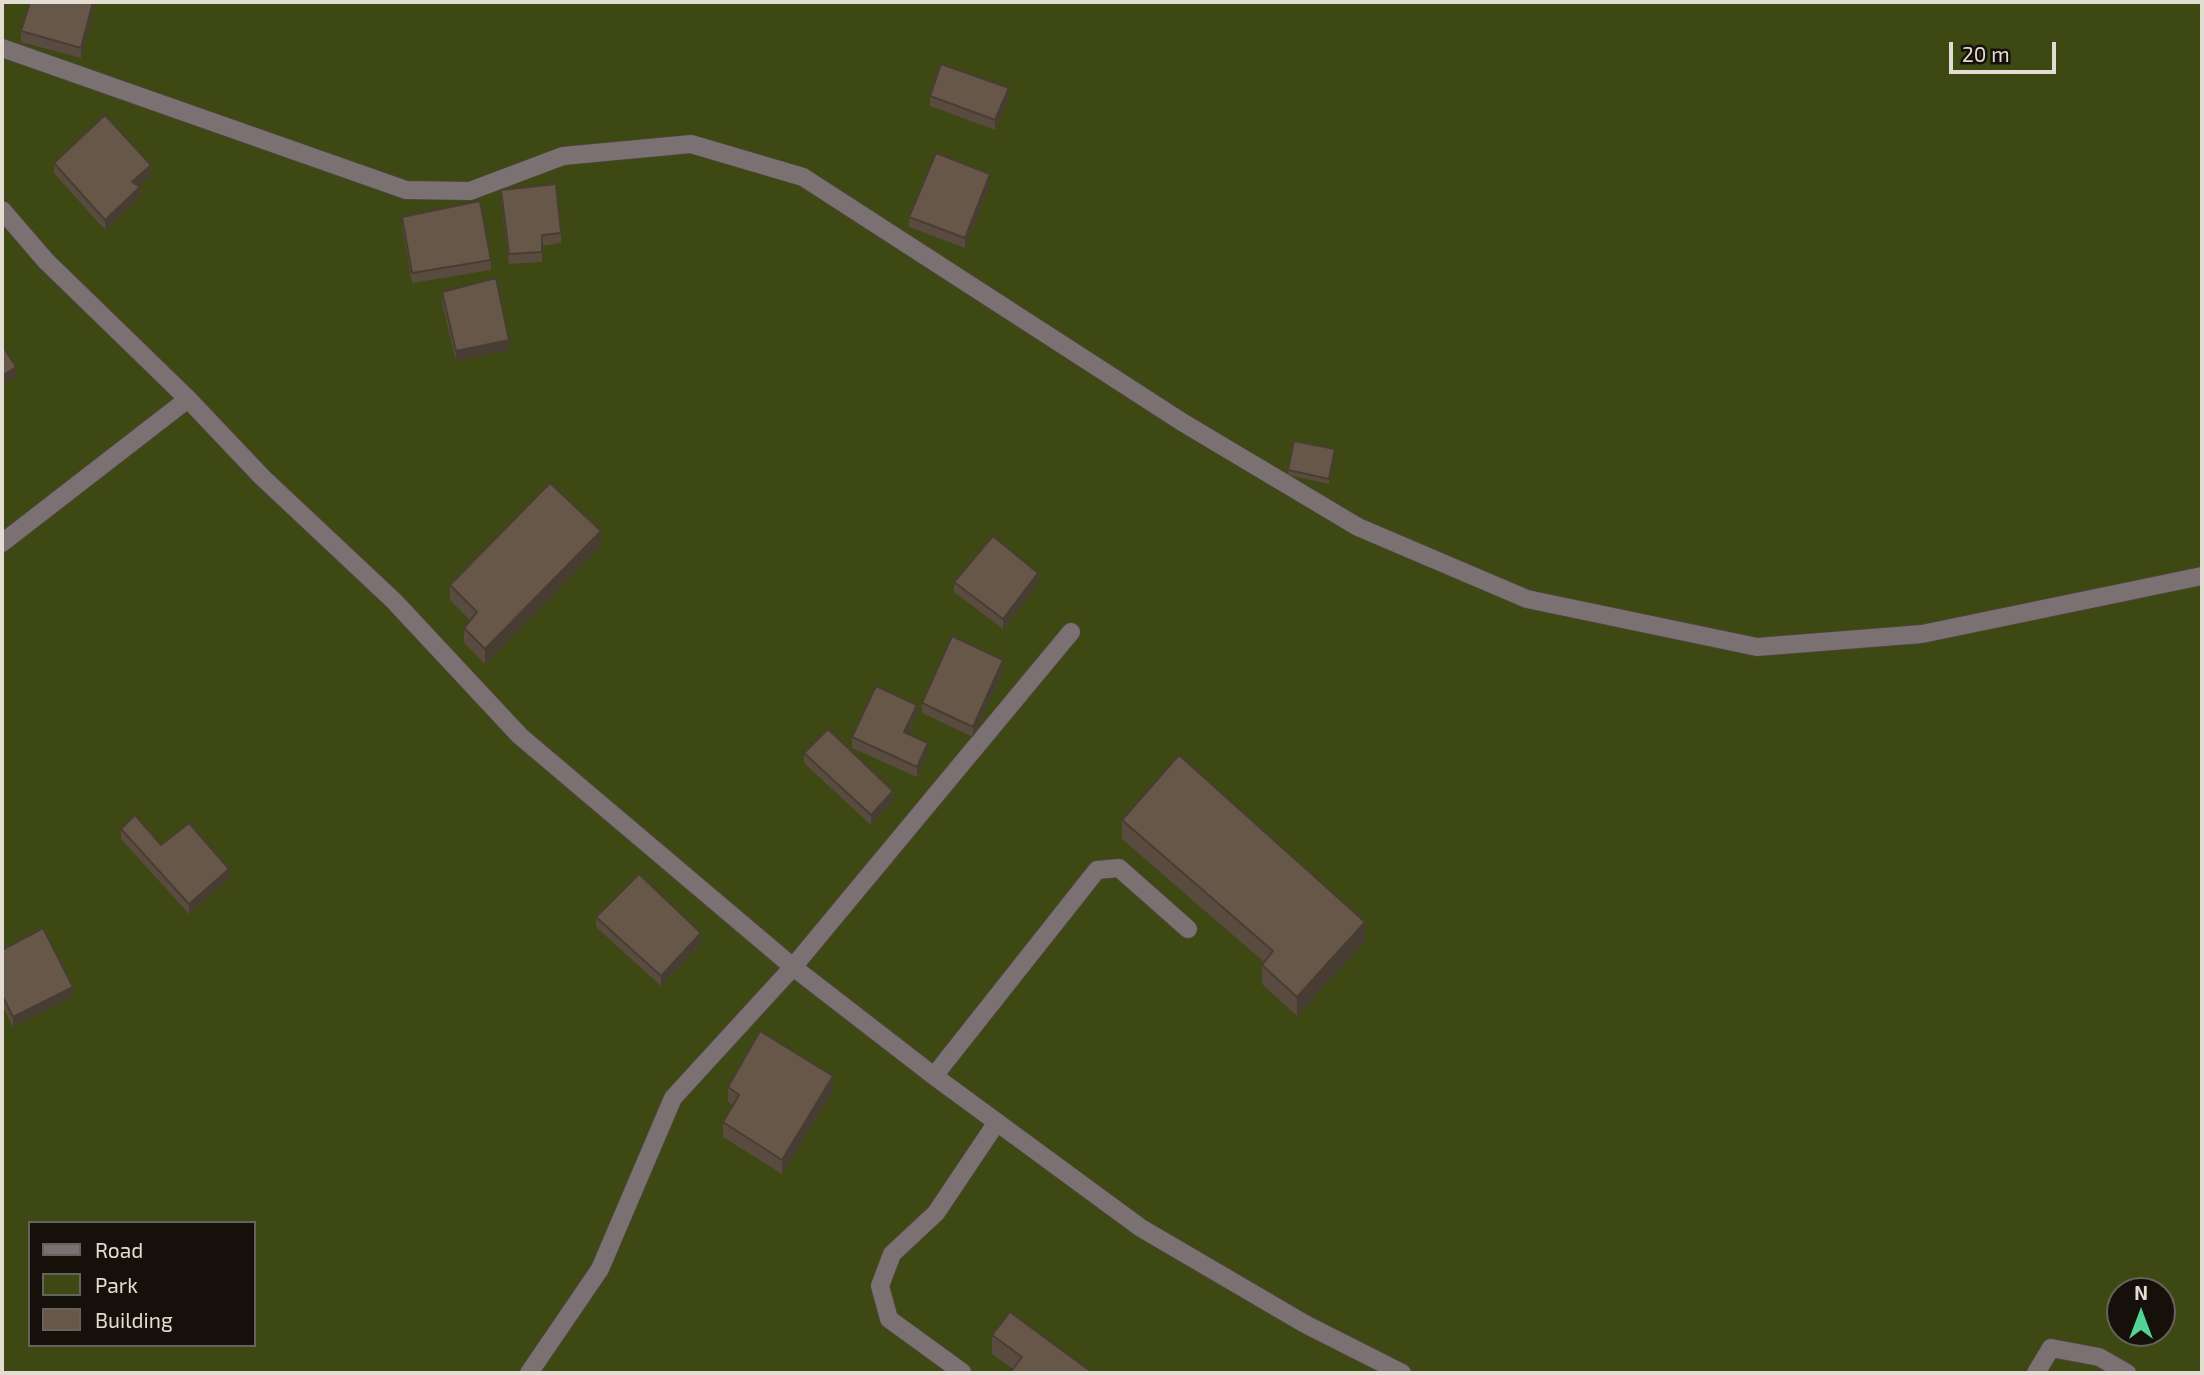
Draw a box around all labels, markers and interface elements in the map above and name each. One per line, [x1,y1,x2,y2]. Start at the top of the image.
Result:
scale bar [1952,28,2059,72]
text: 20 m [1962,41,2010,66]
legend [28,1221,256,1347]
text: Road [95,1237,143,1262]
text: Park [95,1272,138,1297]
north arrow [2106,1277,2176,1347]
text: N [2134,1281,2148,1304]
text: Building [95,1307,173,1332]

